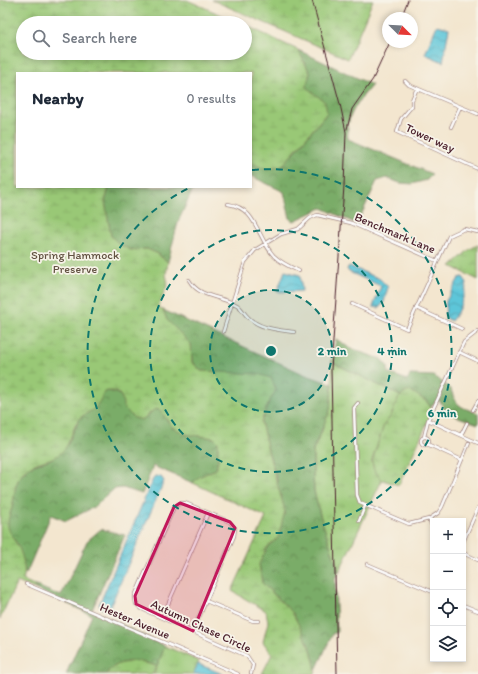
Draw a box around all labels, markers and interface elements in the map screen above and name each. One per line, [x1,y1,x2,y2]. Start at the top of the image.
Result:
north arrow [382,12,418,48]
search box [16,16,252,60]
icon: search [30,27,52,49]
text: Search here [62,29,137,47]
text: Nearby [32,88,84,108]
text: 0 results [186,91,236,106]
street label: Tower way [403,120,457,156]
street label: Benchmark Lane [353,210,438,256]
park label: Spring Hammock Preserve [31,248,119,276]
centre of rings [264,344,278,358]
text: 2 min [318,344,347,358]
text: 4 min [377,344,407,358]
text: 6 min [428,406,457,420]
map controls [430,518,466,662]
button: + [430,518,466,554]
button: − [430,554,466,590]
button: locate [430,590,466,626]
street label: Autumn Chase Circle [149,597,254,655]
street label: Hester Avenue [98,600,172,642]
button: layers [430,626,466,662]

